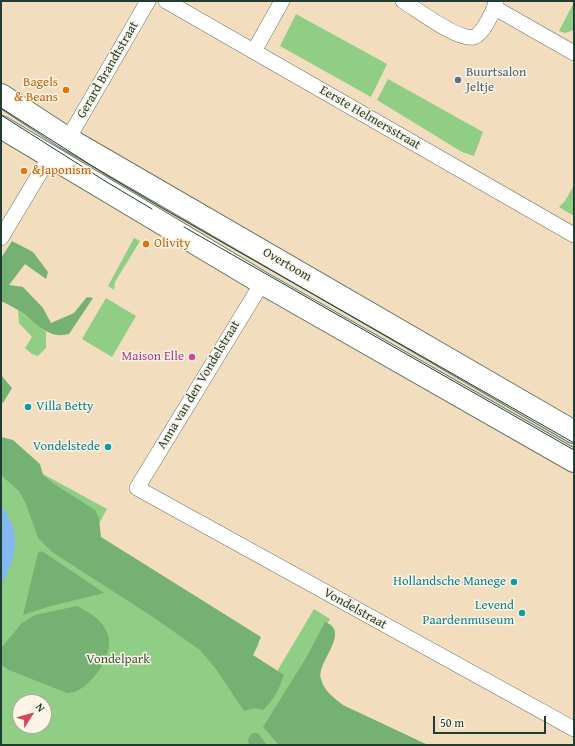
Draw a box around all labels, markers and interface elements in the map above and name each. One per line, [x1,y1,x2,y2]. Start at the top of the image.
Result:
street label: Gerard Brandtstraat [74,19,142,121]
place label: Buurtsalon Jeltje [466,65,526,96]
place label: Bagels & Beans [14,75,58,106]
marker: Buurtsalon Jeltje [453,75,463,85]
street label: Eerste Helmersstraat [317,83,423,153]
marker: Bagels & Beans [61,85,71,95]
place label: &Japonism [32,163,91,179]
marker: &Japonism [19,166,29,176]
place label: Olivity [154,236,190,252]
marker: Olivity [141,239,151,249]
street label: Overtoom [260,245,314,285]
street label: Anna van den Vondelstraat [154,318,244,452]
place label: Maison Elle [122,349,184,365]
marker: Maison Elle [187,352,197,362]
place label: Villa Betty [36,399,94,415]
marker: Villa Betty [23,402,33,412]
place label: Vondelstede [33,439,100,455]
marker: Vondelstede [103,442,113,452]
place label: Hollandsche Manege [393,574,506,590]
marker: Hollandsche Manege [509,577,519,587]
street label: Vondelstraat [321,585,389,633]
place label: Levend Paardenmuseum [423,598,514,629]
marker: Levend Paardenmuseum [517,608,527,618]
park label: Vondelpark [86,652,150,668]
north arrow [12,694,52,734]
text: N [32,700,49,715]
scale bar [435,708,548,734]
text: 50 m [440,714,464,731]

